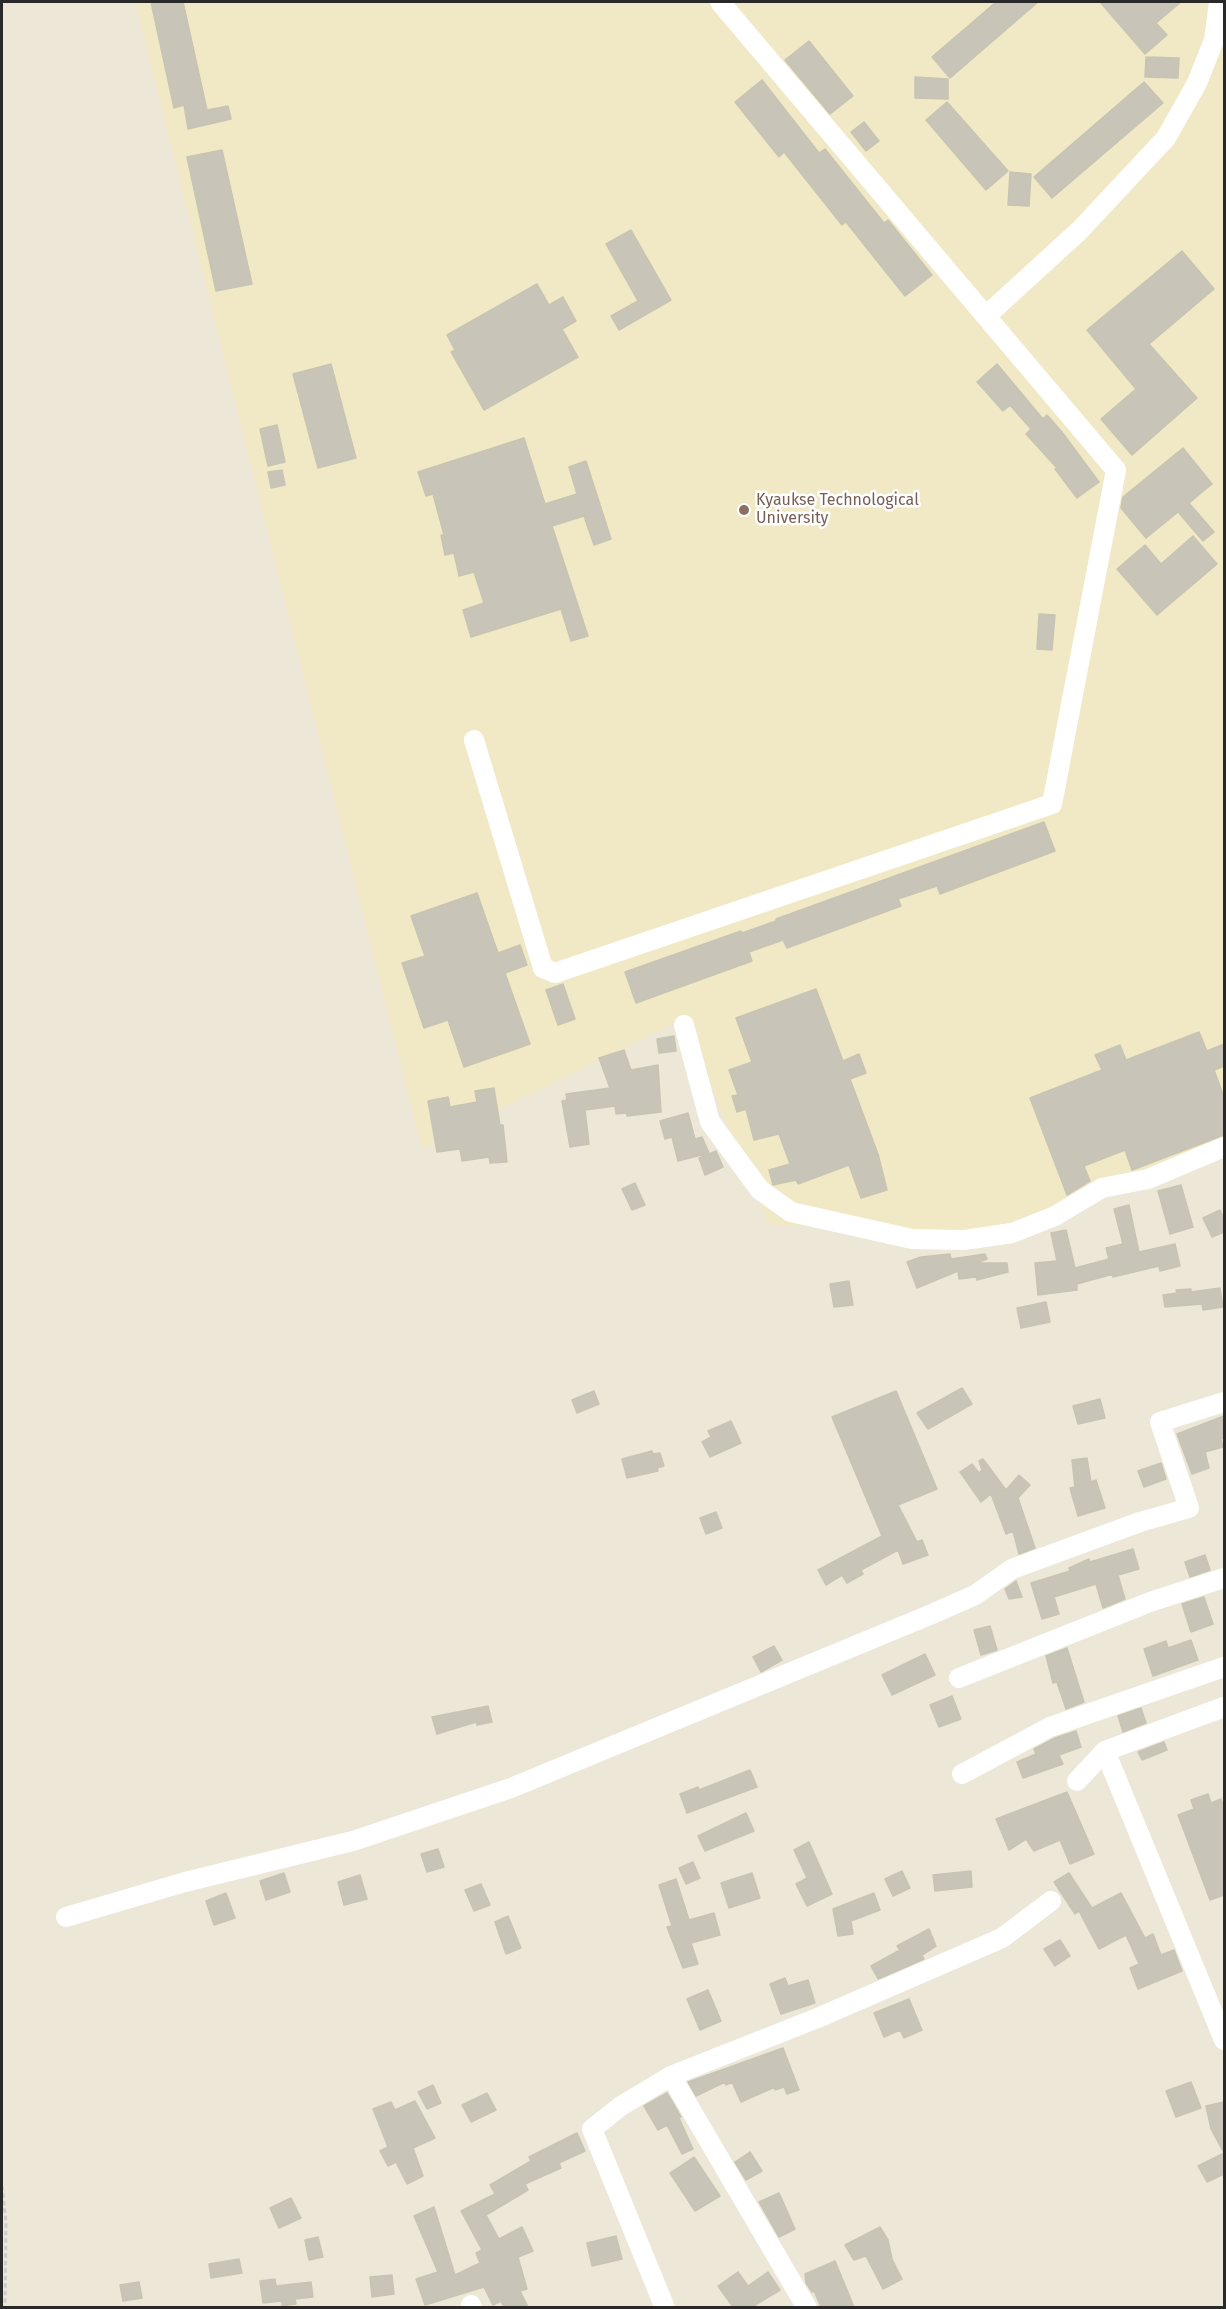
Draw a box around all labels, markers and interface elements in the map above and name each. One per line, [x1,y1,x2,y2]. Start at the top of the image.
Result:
place label: Kyaukse Technological University [756,491,919,529]
marker: Kyaukse Technological University [737,503,751,517]

